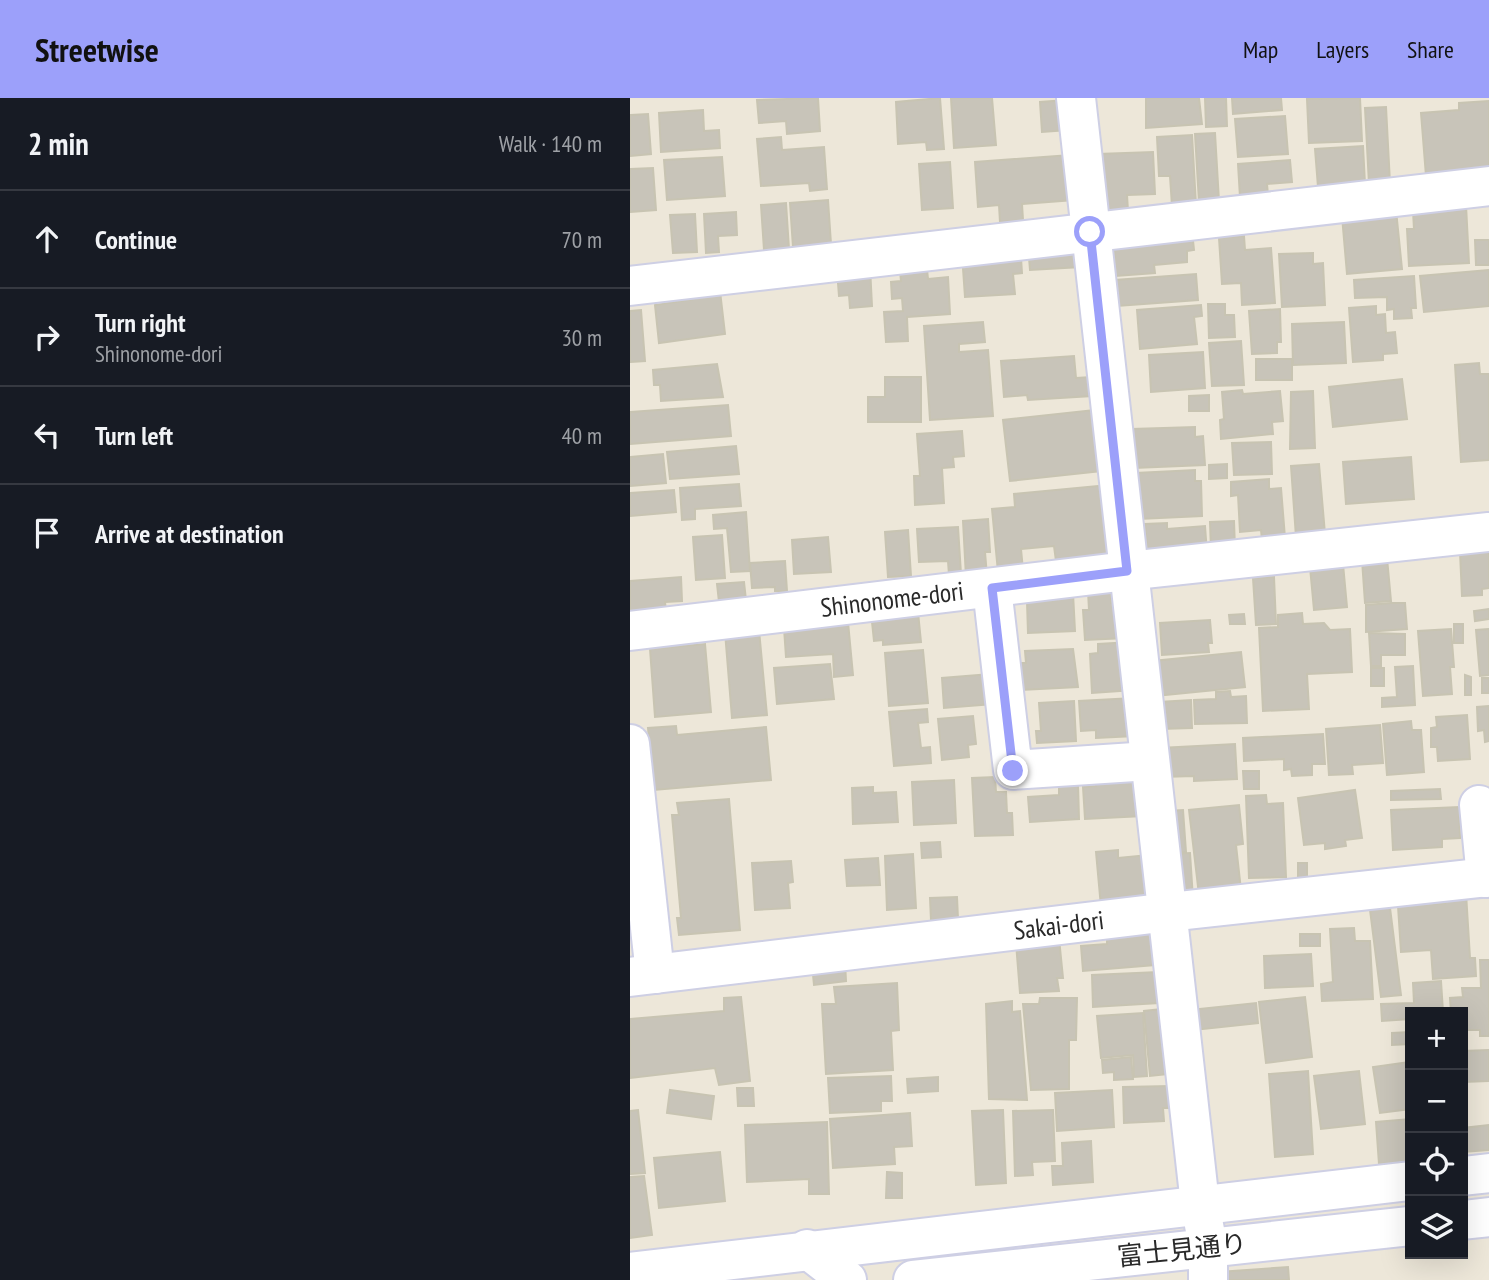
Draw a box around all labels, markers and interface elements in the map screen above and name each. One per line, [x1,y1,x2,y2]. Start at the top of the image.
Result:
text: Streetwise [35,28,159,71]
text: Map [1243,34,1278,65]
text: Layers [1316,34,1369,65]
text: Share [1407,34,1454,65]
text: 2 min [28,124,89,163]
text: Walk · 140 m [499,129,602,158]
route start [1074,216,1105,247]
icon: ahead [28,220,66,258]
text: Continue [95,223,177,256]
text: 70 m [561,225,602,254]
text: Turn right [95,306,186,339]
icon: right [28,318,66,356]
text: 30 m [561,323,602,352]
text: Shinonome-dori [95,339,222,368]
icon: left [28,416,66,454]
text: Turn left [95,419,173,452]
text: 40 m [561,421,602,450]
icon: arrive [28,514,66,552]
text: Arrive at destination [95,517,284,550]
street label: Shinonome-dori [819,574,966,624]
route end [997,755,1028,786]
street label: Sakai-dori [1012,903,1106,947]
map controls [1405,1007,1468,1259]
button: + [1405,1007,1468,1070]
button: − [1405,1070,1468,1133]
button: locate [1405,1133,1468,1196]
button: layers [1405,1196,1468,1259]
street label: 富士見通り [1116,1226,1248,1273]

